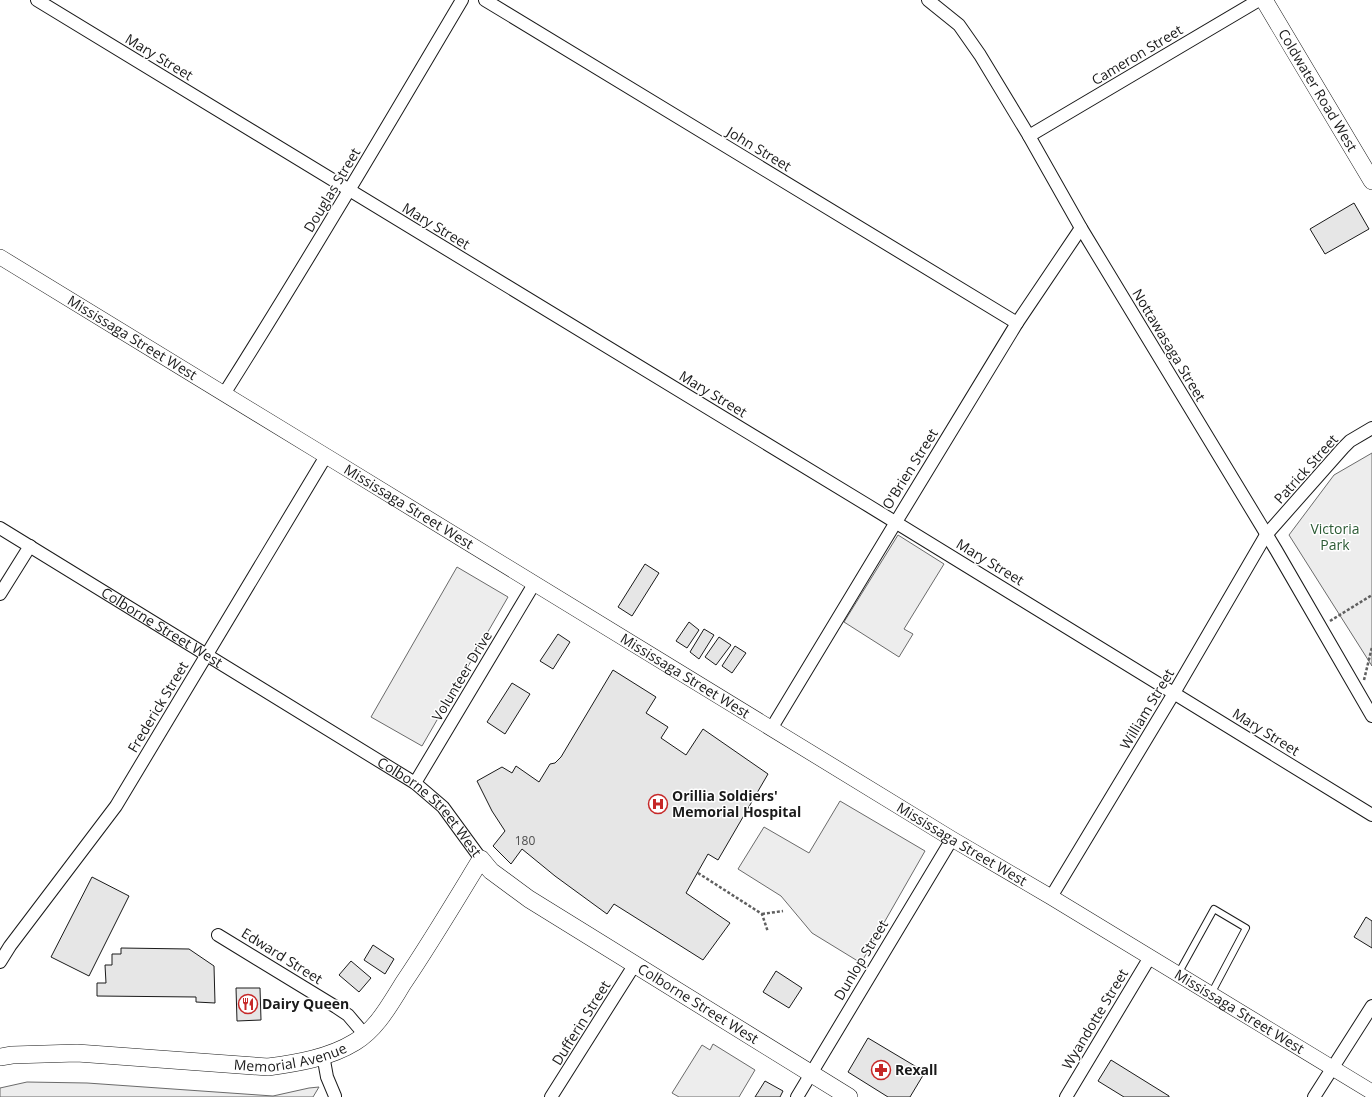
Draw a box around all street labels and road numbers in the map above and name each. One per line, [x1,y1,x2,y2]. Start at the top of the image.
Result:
street label: Cameron Street [1088,20,1186,89]
street label: Coldwater Road West [1274,25,1362,155]
street label: Mary Street [122,29,197,84]
street label: John Street [722,121,795,175]
street label: Douglas Street [299,144,364,236]
street label: Mary Street [399,198,474,253]
street label: Nottawasaga Street [1128,285,1211,404]
street label: Mississaga Street West [64,291,201,384]
street label: Mary Street [676,366,751,421]
street label: O'Brien Street [877,425,942,513]
street label: Patrick Street [1269,430,1342,507]
street label: Mississaga Street West [341,459,477,553]
street label: Mary Street [953,534,1028,589]
street label: Colborne Street West [98,583,226,672]
street label: Volunteer Drive [427,627,496,724]
street label: Mississaga Street West [617,628,754,722]
street label: Frederick Street [123,658,192,756]
street label: William Street [1115,665,1178,752]
street label: Mary Street [1229,703,1303,760]
street label: Colborne Street West [374,752,486,860]
street label: Mississaga Street West [894,798,1031,890]
street label: Dunlop Street [829,916,892,1003]
street label: Edward Street [238,923,326,988]
street label: Colborne Street West [634,959,763,1048]
street label: Mississaga Street West [1171,964,1308,1058]
street label: Wyandotte Street [1057,965,1132,1072]
street label: Dufferin Street [547,977,614,1069]
street label: Memorial Avenue [233,1038,350,1076]

